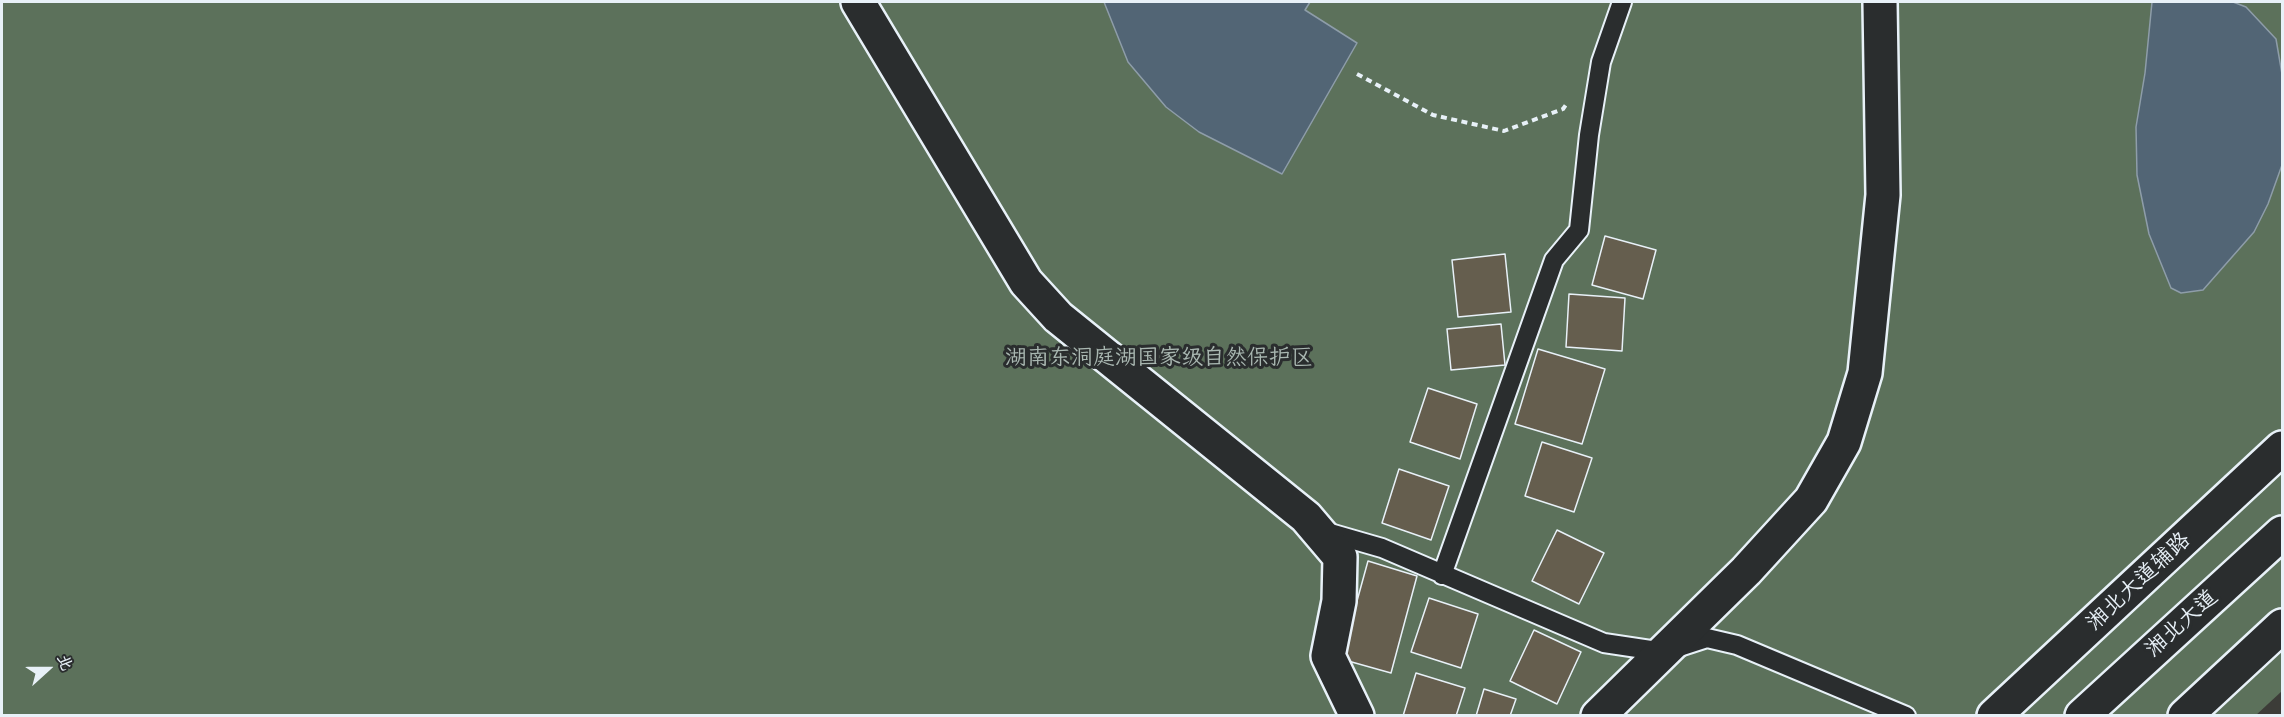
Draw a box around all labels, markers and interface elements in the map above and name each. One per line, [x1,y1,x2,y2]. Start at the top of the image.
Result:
park label: 湖南东洞庭湖国家级自然保护区 [1005,345,1313,371]
street label: 湘北大道辅路 [2082,527,2196,637]
street label: 湘北大道 [2140,585,2224,663]
north arrow [18,639,78,699]
text: 北 [54,651,77,673]

